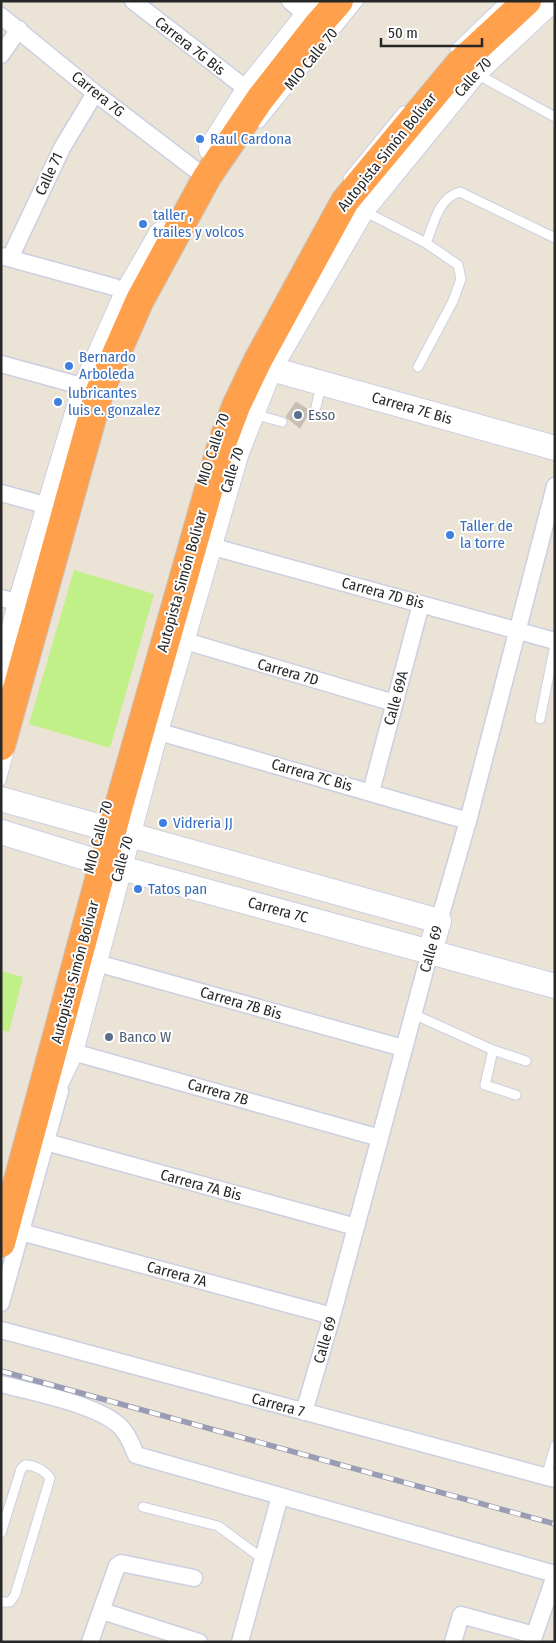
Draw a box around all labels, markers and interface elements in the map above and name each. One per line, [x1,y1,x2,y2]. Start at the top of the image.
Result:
street label: Carrera 7G Bis [151,13,229,79]
scale bar [381,15,482,47]
street label: MIO Calle 70 [280,24,342,94]
text: 50 m [388,24,418,42]
street label: Calle 70 [451,53,495,101]
street label: Carrera 7G [68,67,128,121]
street label: Autopista Simón Bolívar [334,89,441,215]
place label: Raul Cardona [210,130,292,148]
marker: Raul Cardona [194,133,206,145]
street label: Calle 71 [31,150,67,198]
place label: taller , trailes y volcos [153,206,244,241]
marker: taller , trailes y volcos [137,218,149,230]
place label: Bernardo Arboleda [79,348,136,383]
marker: Bernardo Arboleda [63,360,75,372]
place label: lubricantes luis e. gonzalez [68,384,160,419]
street label: Carrera 7E Bis [370,388,454,428]
marker: lubricantes luis e. gonzalez [52,396,64,408]
place label: Esso [308,406,336,424]
marker: Esso [292,409,304,421]
street label: MIO Calle 70 [193,411,233,487]
street label: Calle 70 [216,445,248,495]
street label: Autopista Simón Bolívar [153,507,211,654]
place label: Taller de la torre [460,517,513,552]
marker: Taller de la torre [444,529,456,541]
street label: Carrera 7D Bis [340,573,426,613]
street label: Carrera 7D [255,655,321,689]
street label: Calle 69A [380,669,412,727]
street label: Carrera 7C Bis [269,755,355,795]
street label: MIO Calle 70 [80,799,116,875]
place label: Vidreria JJ [173,814,233,832]
marker: Vidreria JJ [157,817,169,829]
street label: Calle 70 [107,834,137,884]
place label: Tatos pan [148,880,207,898]
marker: Tatos pan [132,883,144,895]
street label: Carrera 7C [246,893,310,927]
street label: Autopista Simón Bolívar [47,898,103,1045]
street label: Calle 69 [416,923,446,975]
street label: Carrera 7B Bis [198,983,284,1023]
place label: Banco W [119,1028,171,1046]
marker: Banco W [103,1031,115,1043]
street label: Carrera 7B [186,1075,250,1109]
street label: Carrera 7A Bis [158,1166,244,1204]
street label: Carrera 7A [145,1257,209,1291]
street label: Calle 69 [310,1314,340,1366]
street label: Carrera 7 [250,1389,306,1421]

